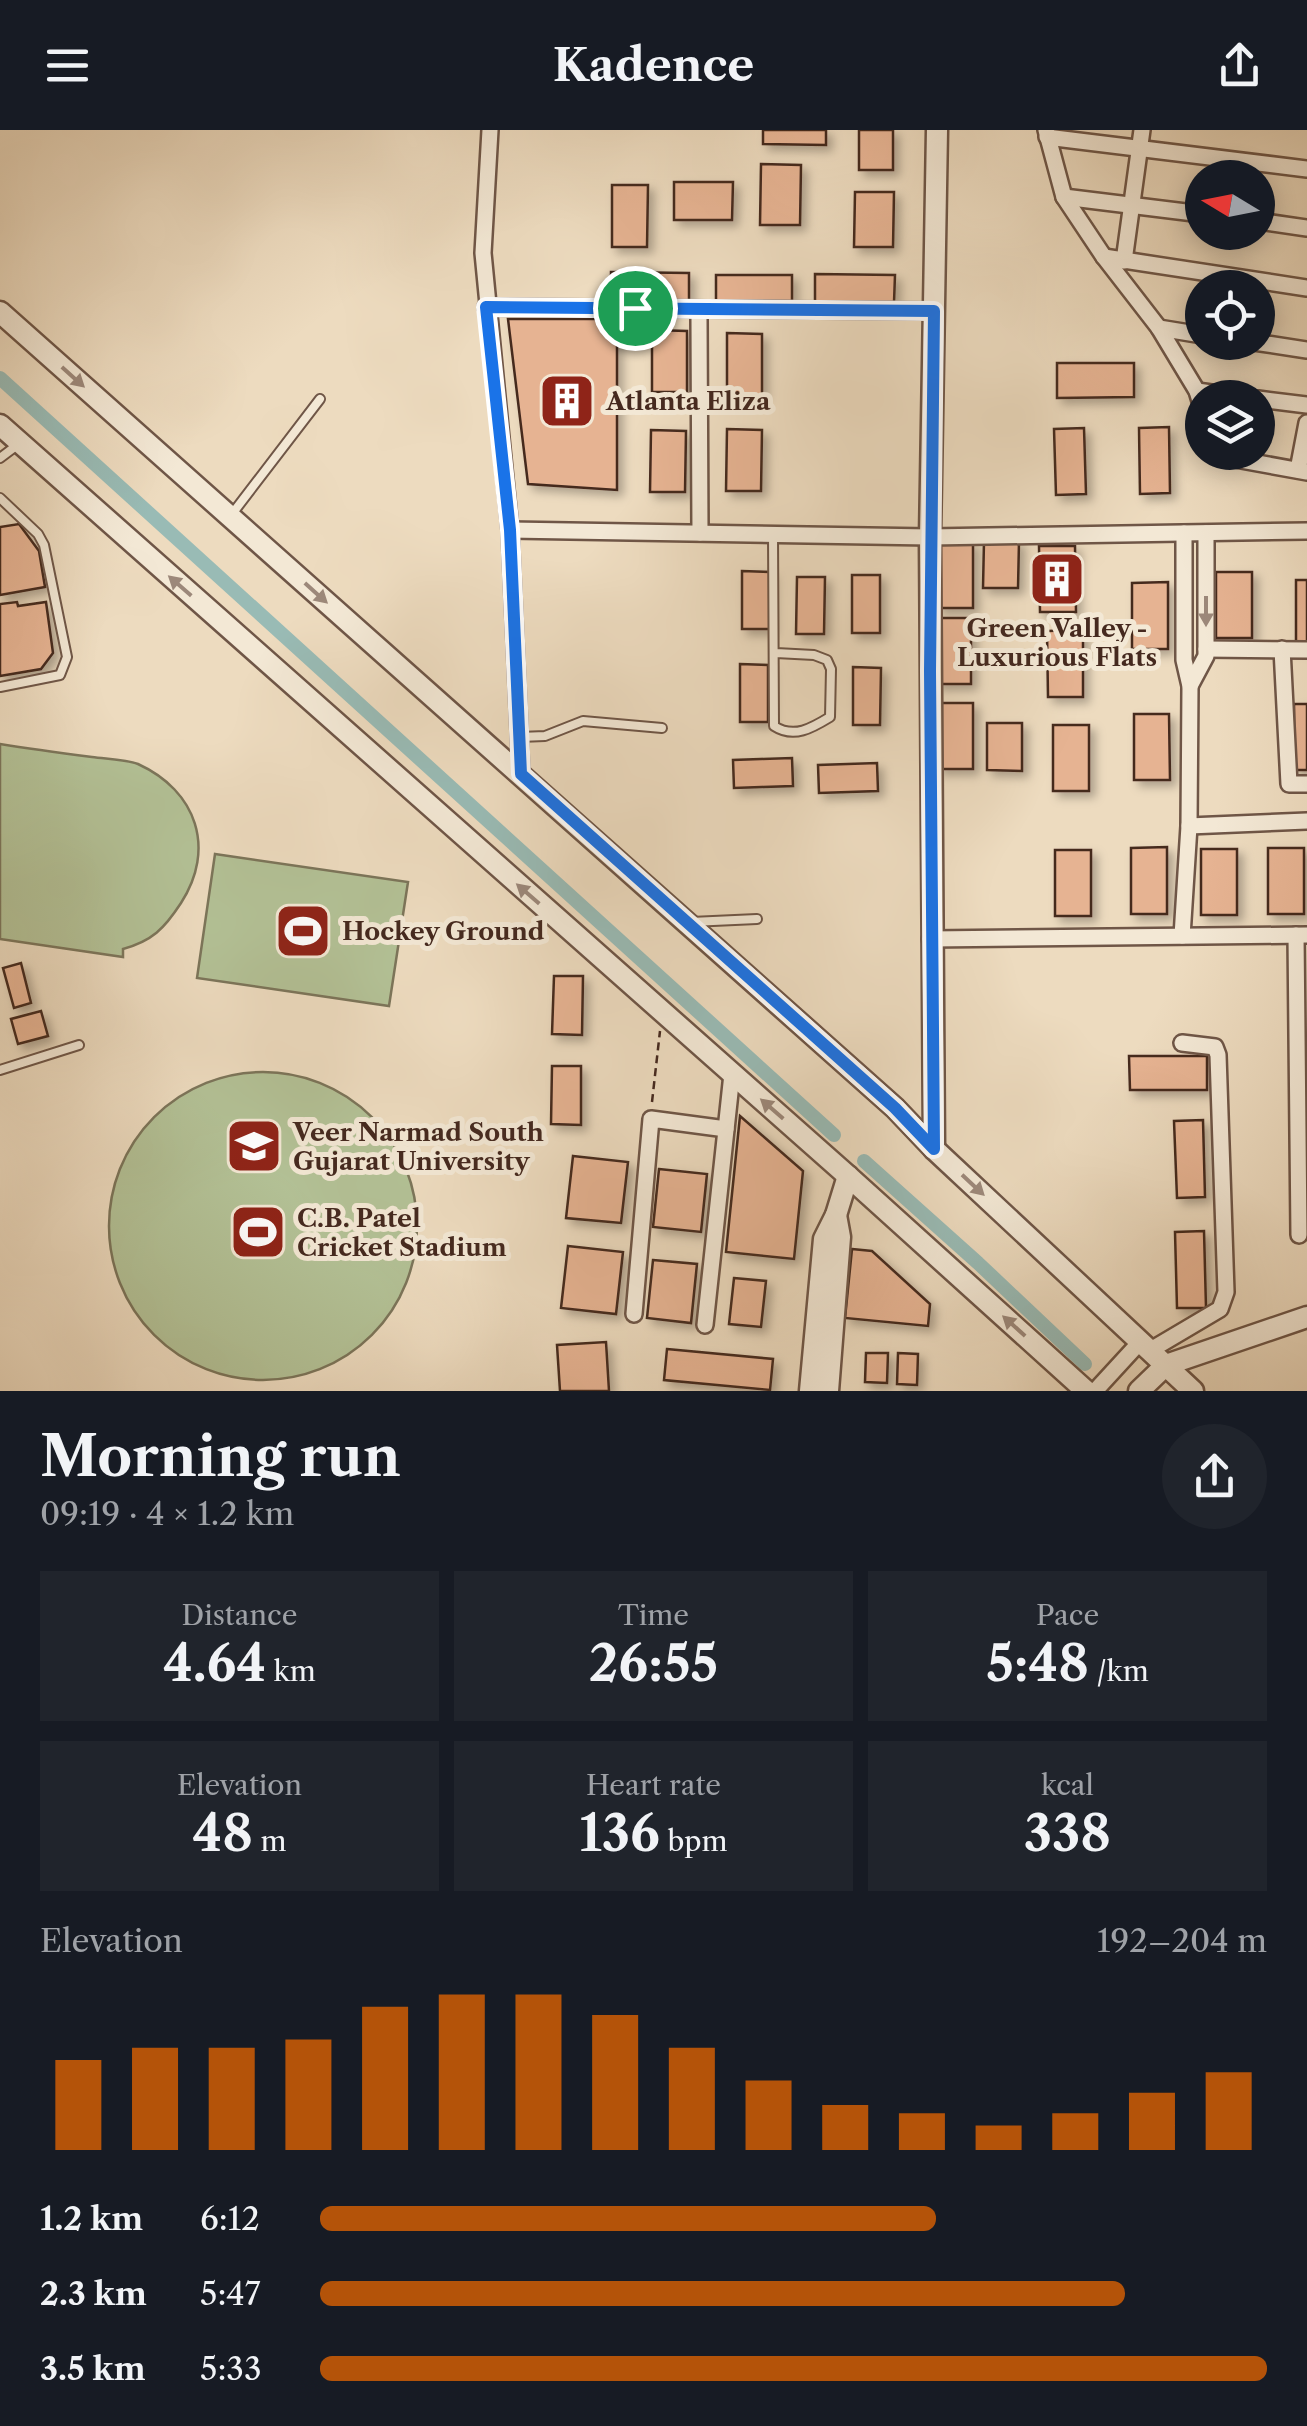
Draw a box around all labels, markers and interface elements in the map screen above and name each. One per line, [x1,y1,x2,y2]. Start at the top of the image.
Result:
text: Kadence [553,37,754,93]
icon: menu [40,38,95,93]
icon: share [1212,38,1267,93]
north arrow [1185,160,1275,250]
map controls [1185,160,1275,470]
pin [593,266,678,351]
button: locate [1185,270,1275,360]
icon: arrive [608,281,663,336]
one-way arrow [61,365,85,388]
building icon: Atlanta Eliza [537,371,597,431]
button: layers [1185,380,1275,470]
place label: Atlanta Eliza [605,386,771,417]
building icon: Green Valley - Luxurious Flats [1027,549,1087,609]
one-way arrow [167,576,192,598]
one-way arrow [303,581,328,603]
one-way arrow [1198,596,1214,628]
place label: Green Valley - Luxurious Flats [957,613,1157,673]
one-way arrow [516,883,541,905]
sports icon: Hockey Ground [273,901,333,961]
place label: Hockey Ground [342,916,545,947]
one-way arrow [760,1098,785,1120]
school or university icon: Veer Narmad South Gujarat University [224,1116,284,1176]
place label: Veer Narmad South Gujarat University [292,1117,544,1177]
one-way arrow [961,1173,985,1196]
sports icon: C.B. Patel Cricket Stadium [228,1202,288,1262]
place label: C.B. Patel Cricket Stadium [297,1203,507,1263]
one-way arrow [1002,1315,1027,1337]
text: Morning run [40,1423,401,1490]
button: share [1162,1424,1267,1529]
text: 09:19 · 4 × 1.2 km [40,1494,294,1533]
text: Distance [182,1598,297,1632]
text: Time [618,1598,689,1632]
text: Pace [1036,1598,1099,1632]
text: 4.64 [163,1632,266,1694]
text: 26:55 [589,1632,718,1694]
text: 5:48 [986,1632,1089,1694]
text: km [266,1654,316,1688]
text: /km [1089,1654,1149,1688]
text: Elevation [177,1768,302,1802]
text: Heart rate [586,1768,721,1802]
text: kcal [1041,1768,1094,1802]
text: 48 [193,1802,253,1864]
text: 136 [579,1802,660,1864]
text: 338 [1024,1802,1111,1864]
text: m [253,1824,286,1858]
text: bpm [660,1824,728,1858]
text: Elevation [40,1921,183,1960]
text: 192–204 m [1097,1921,1267,1960]
text: 1.2 km [40,2199,143,2238]
text: 6:12 [200,2199,260,2238]
text: 2.3 km [40,2274,147,2313]
text: 5:47 [200,2274,261,2313]
text: 3.5 km [40,2349,146,2388]
text: 5:33 [200,2349,262,2388]

